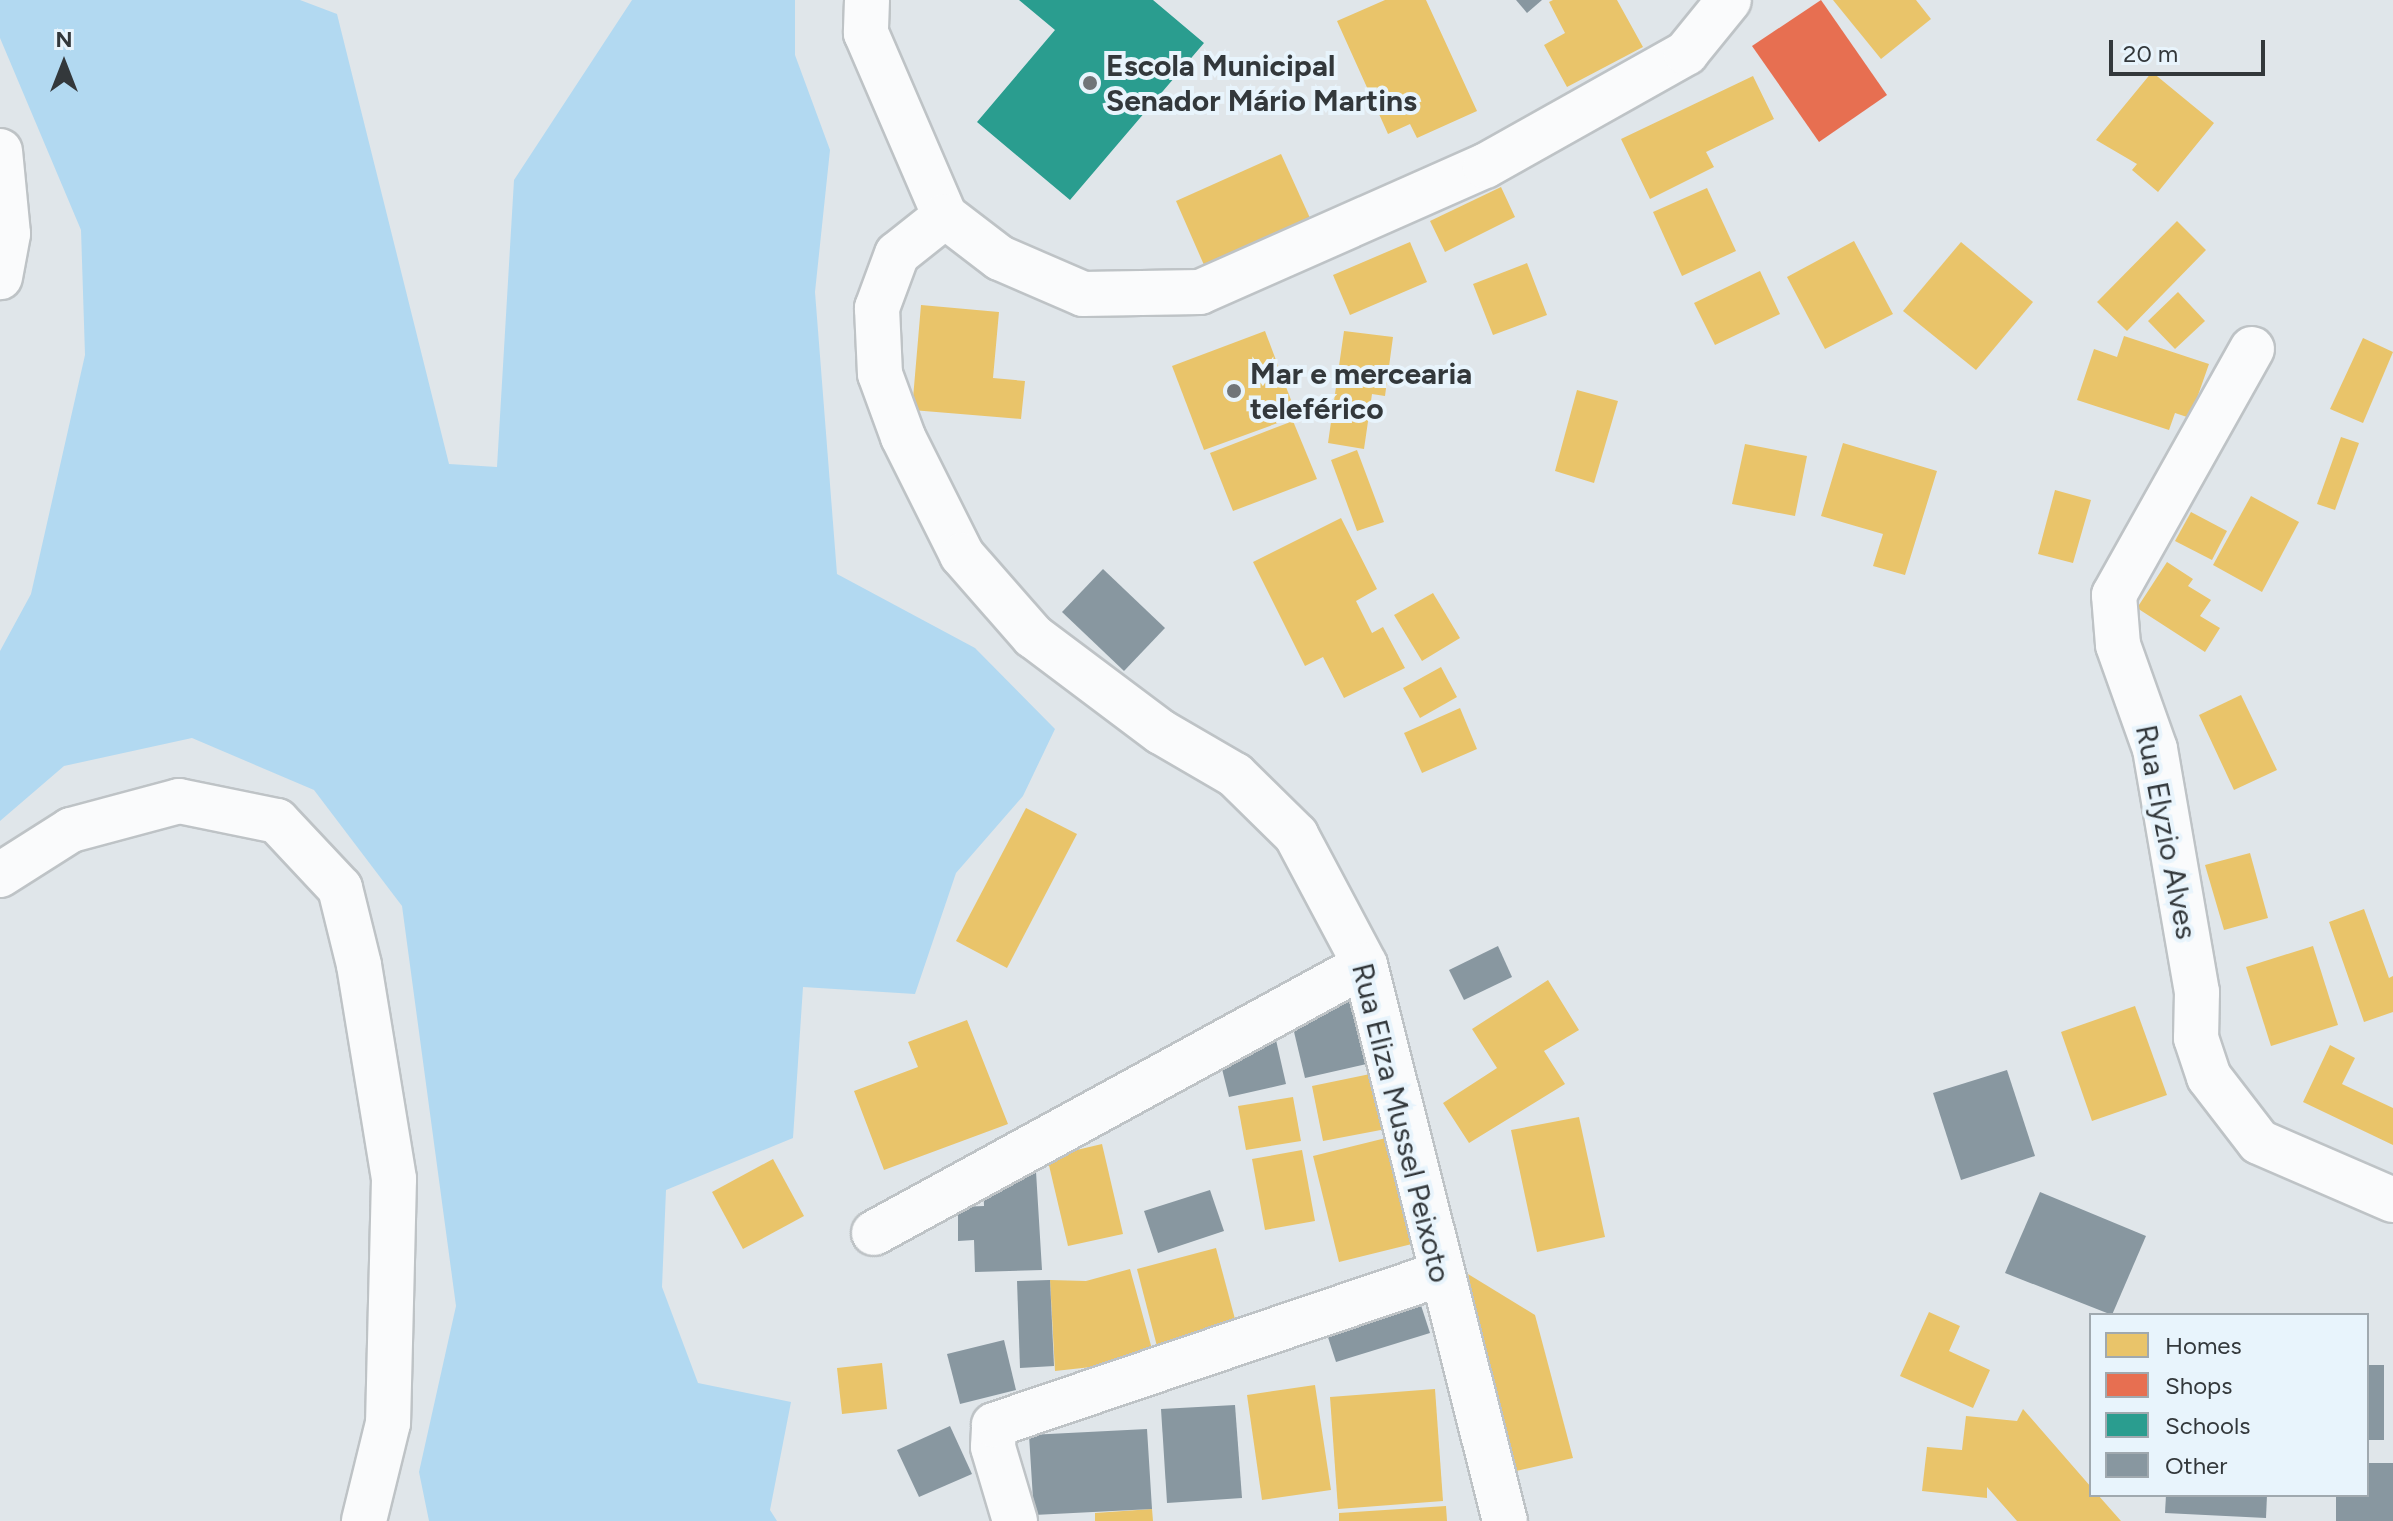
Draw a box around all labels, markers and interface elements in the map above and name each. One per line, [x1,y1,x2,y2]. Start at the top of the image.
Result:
north arrow [24,24,104,104]
scale bar [2113,24,2269,74]
text: N [55,26,73,53]
text: 20 m [2123,39,2178,68]
place label: Escola Municipal Senador Mário Martins [1106,48,1417,118]
marker: Escola Municipal Senador Mário Martins [1081,74,1099,92]
place label: Mar e mercearia teleférico [1250,356,1472,426]
marker: Mar e mercearia teleférico [1225,382,1243,400]
street label: Rua Elyzio Alves [2128,722,2204,942]
street label: Rua Eliza Mussel Peixoto [1344,960,1458,1286]
legend [2089,1313,2369,1497]
text: Homes [2165,1331,2242,1360]
text: Shops [2165,1371,2232,1400]
text: Schools [2165,1411,2250,1440]
text: Other [2165,1451,2227,1480]

